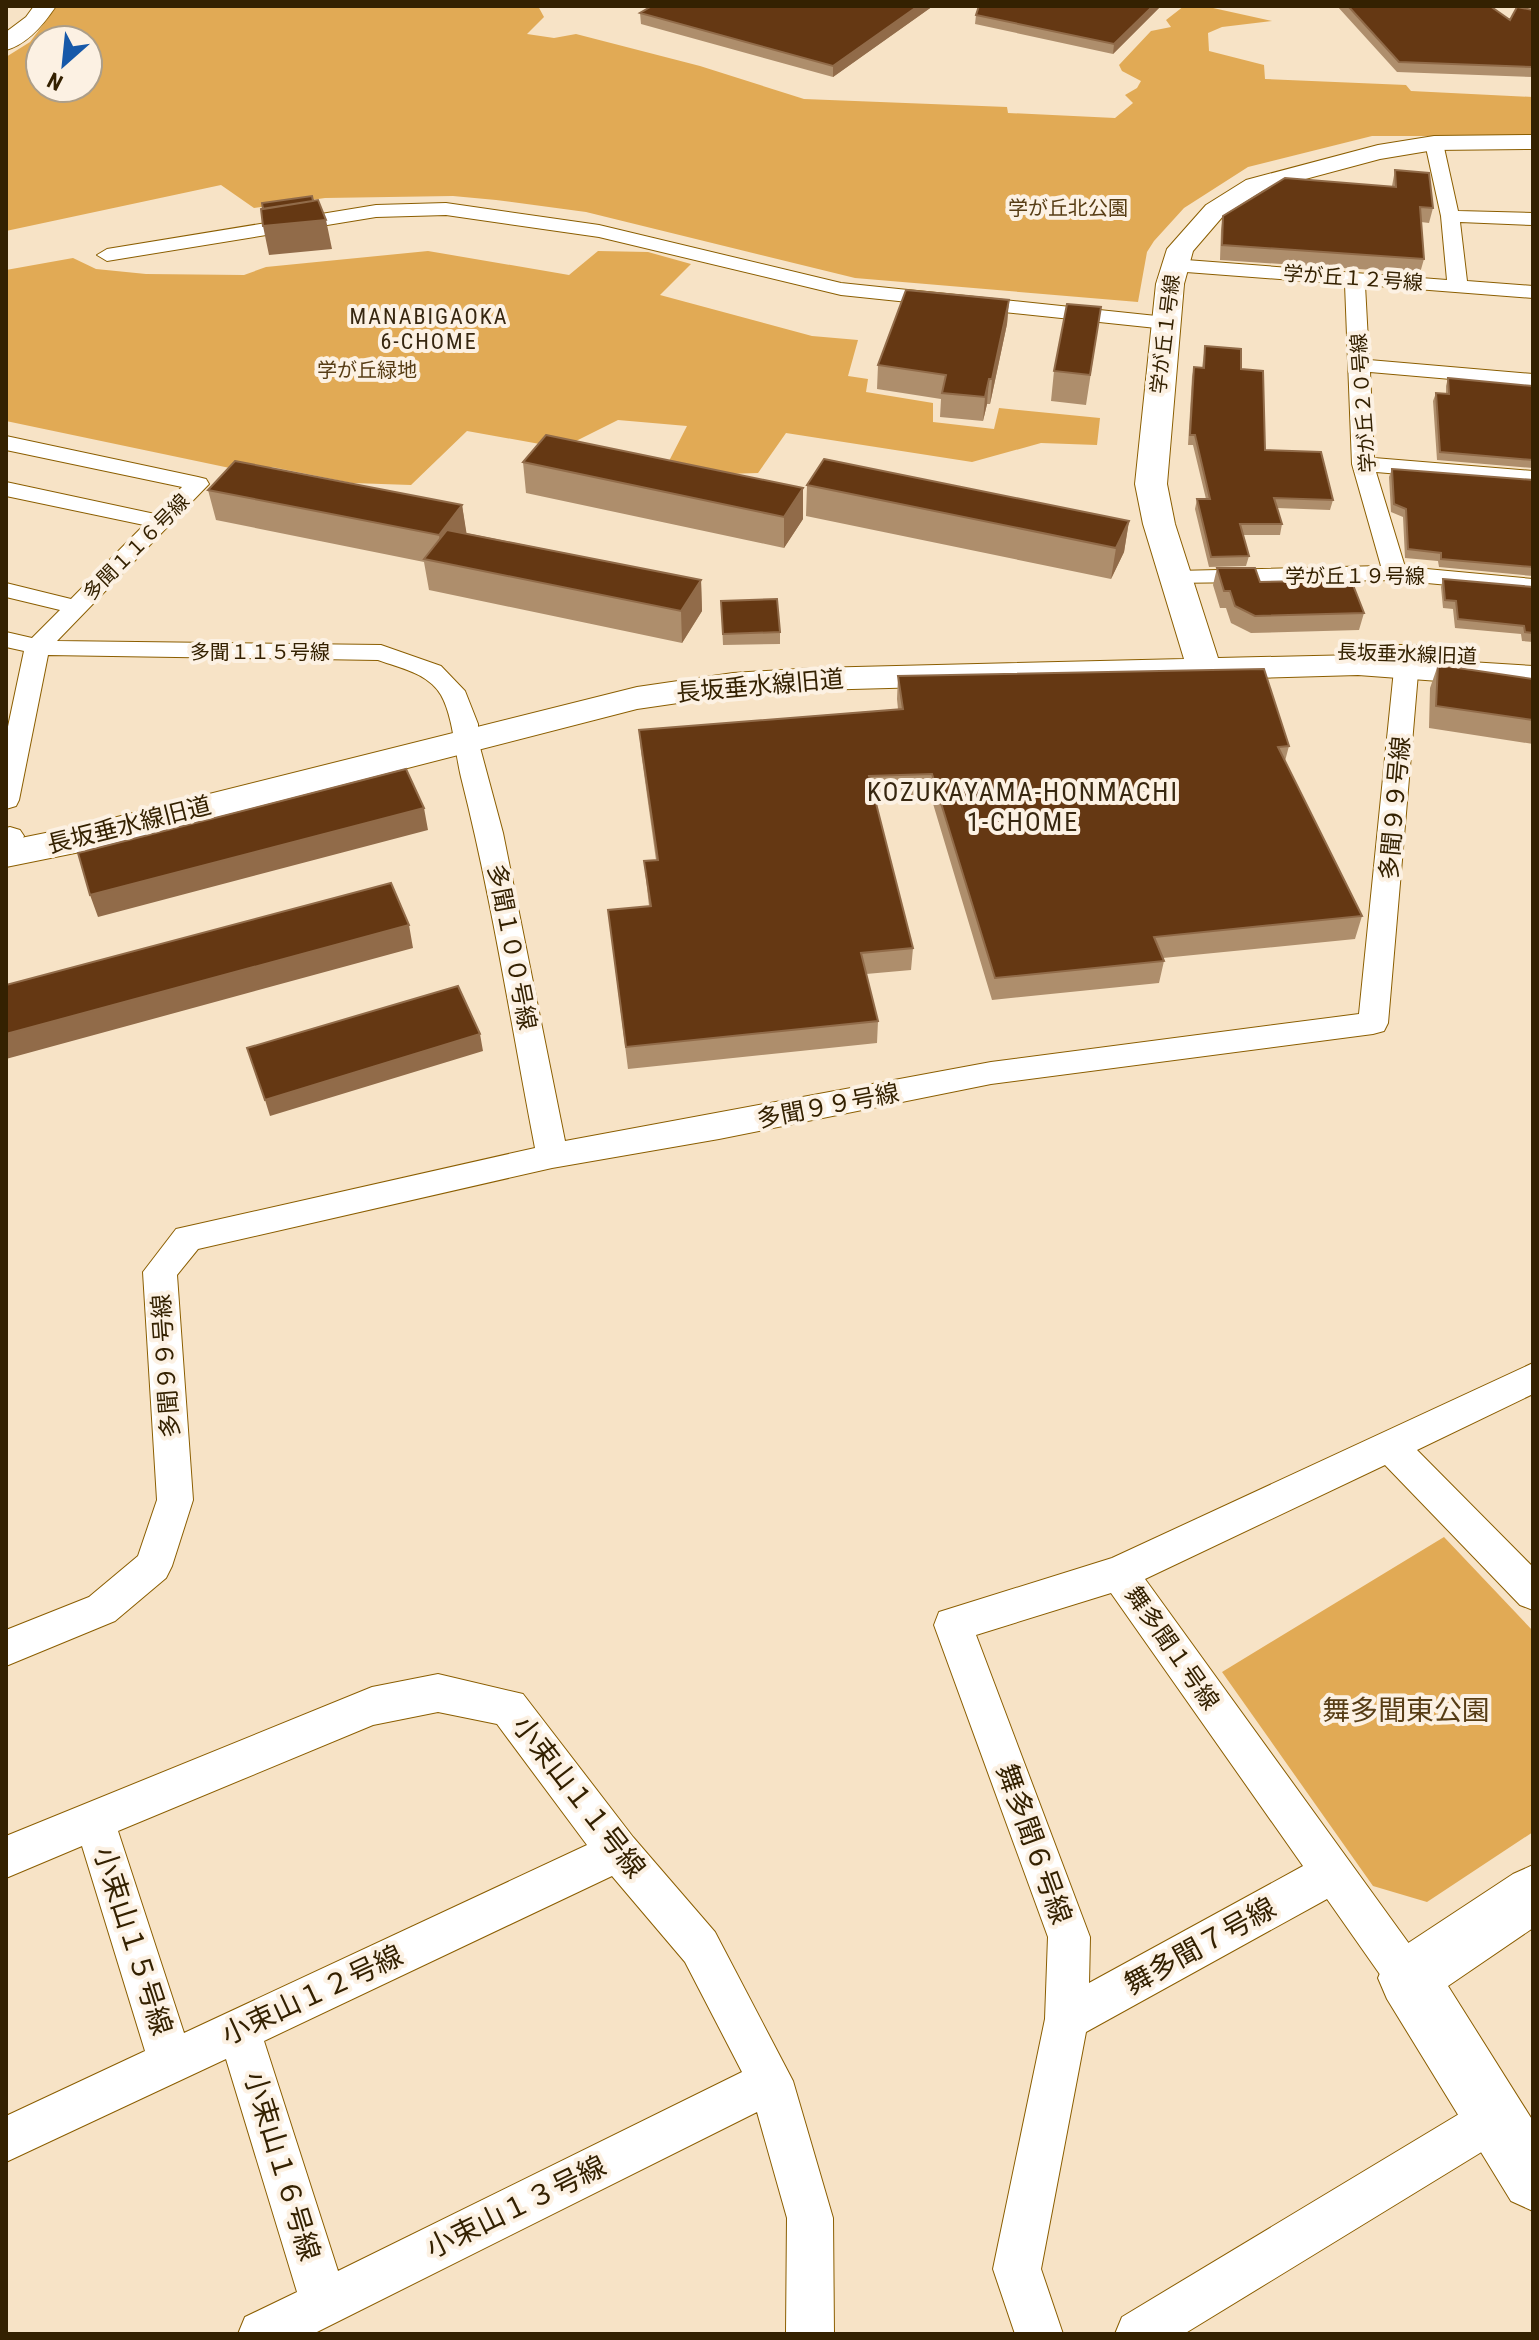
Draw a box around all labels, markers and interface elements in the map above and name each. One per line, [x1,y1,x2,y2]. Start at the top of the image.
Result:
north arrow [24,24,104,104]
text: N [43,67,67,96]
park label: 学が丘北公園 [1008,196,1128,220]
street label: 学が丘１２号線 [1282,261,1424,295]
street label: 学が丘１号線 [1146,273,1184,395]
district label: MANABIGAOKA 6-CHOME [350,304,509,354]
street label: 学が丘２０号線 [1346,332,1380,474]
park label: 学が丘緑地 [317,358,417,382]
street label: 多聞１１６号線 [78,489,194,605]
street label: 学が丘１９号線 [1285,564,1425,588]
street label: 多聞１１５号線 [190,640,330,664]
street label: 長坂垂水線旧道 [1337,640,1477,668]
street label: 長坂垂水線旧道 [675,665,845,707]
street label: 多聞９９号線 [1375,735,1415,881]
district label: KOZUKAYAMA-HONMACHI 1-CHOME [867,777,1179,837]
street label: 長坂垂水線旧道 [44,791,214,859]
street label: 多聞１００号線 [482,862,542,1032]
street label: 多聞９９号線 [755,1079,901,1133]
street label: 多聞９９号線 [147,1293,185,1439]
street label: 舞多聞１号線 [1119,1581,1225,1715]
park label: 舞多聞東公園 [1322,1694,1490,1727]
street label: 小束山１１号線 [506,1710,652,1884]
street label: 舞多聞６号線 [990,1759,1078,1929]
street label: 小束山１５号線 [87,1843,179,2039]
street label: 舞多聞７号線 [1119,1891,1281,2001]
street label: 小束山１２号線 [216,1939,408,2051]
street label: 小束山１６号線 [238,2067,326,2265]
street label: 小束山１３号線 [421,2149,611,2265]

